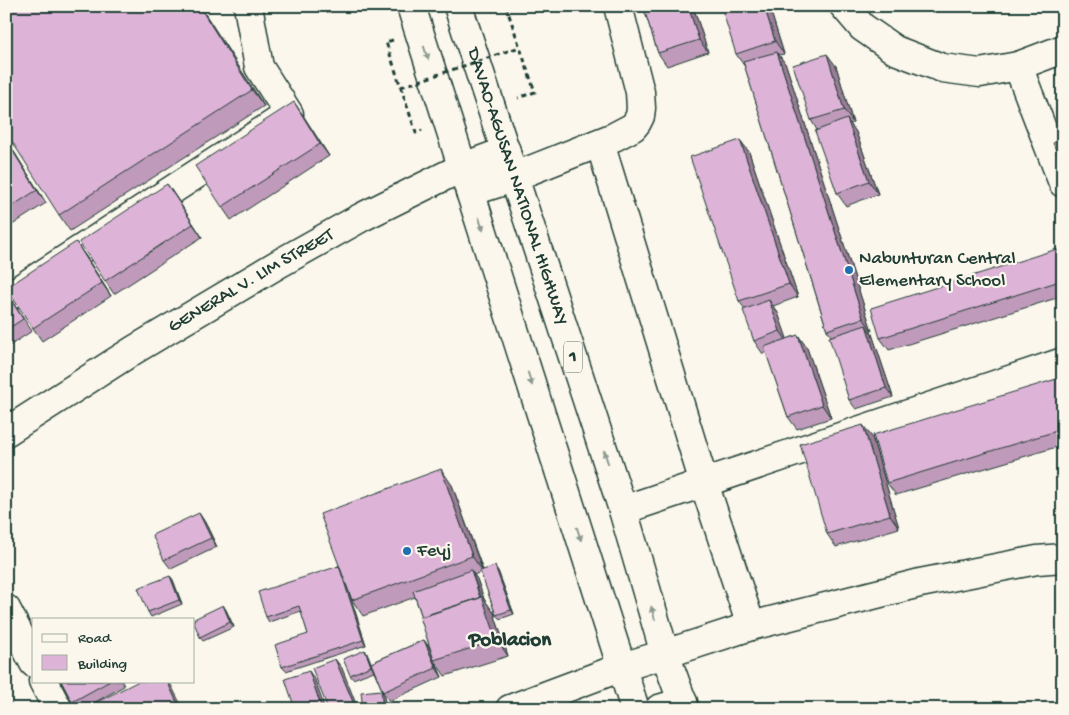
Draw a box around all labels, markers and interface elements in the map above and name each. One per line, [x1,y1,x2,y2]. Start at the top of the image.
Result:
street label: DAVAO-AGUSAN NATIONAL HIGHWAY [460,43,573,328]
one-way arrow [423,45,431,60]
one-way arrow [477,217,485,232]
street label: GENERAL V. LIM STREET [164,223,339,338]
place label: Nabunturan Central Elementary School [859,248,1016,293]
marker: Nabunturan Central Elementary School [843,264,855,276]
road number: 1 [564,342,582,372]
one-way arrow [526,372,534,387]
one-way arrow [602,450,609,465]
one-way arrow [575,527,583,542]
place label: Feyj [416,540,451,563]
marker: Feyj [401,545,413,557]
one-way arrow [649,605,657,620]
legend [32,618,195,682]
district label: Poblacion [468,629,552,654]
text: Road [78,630,112,648]
text: Building [77,656,127,674]

